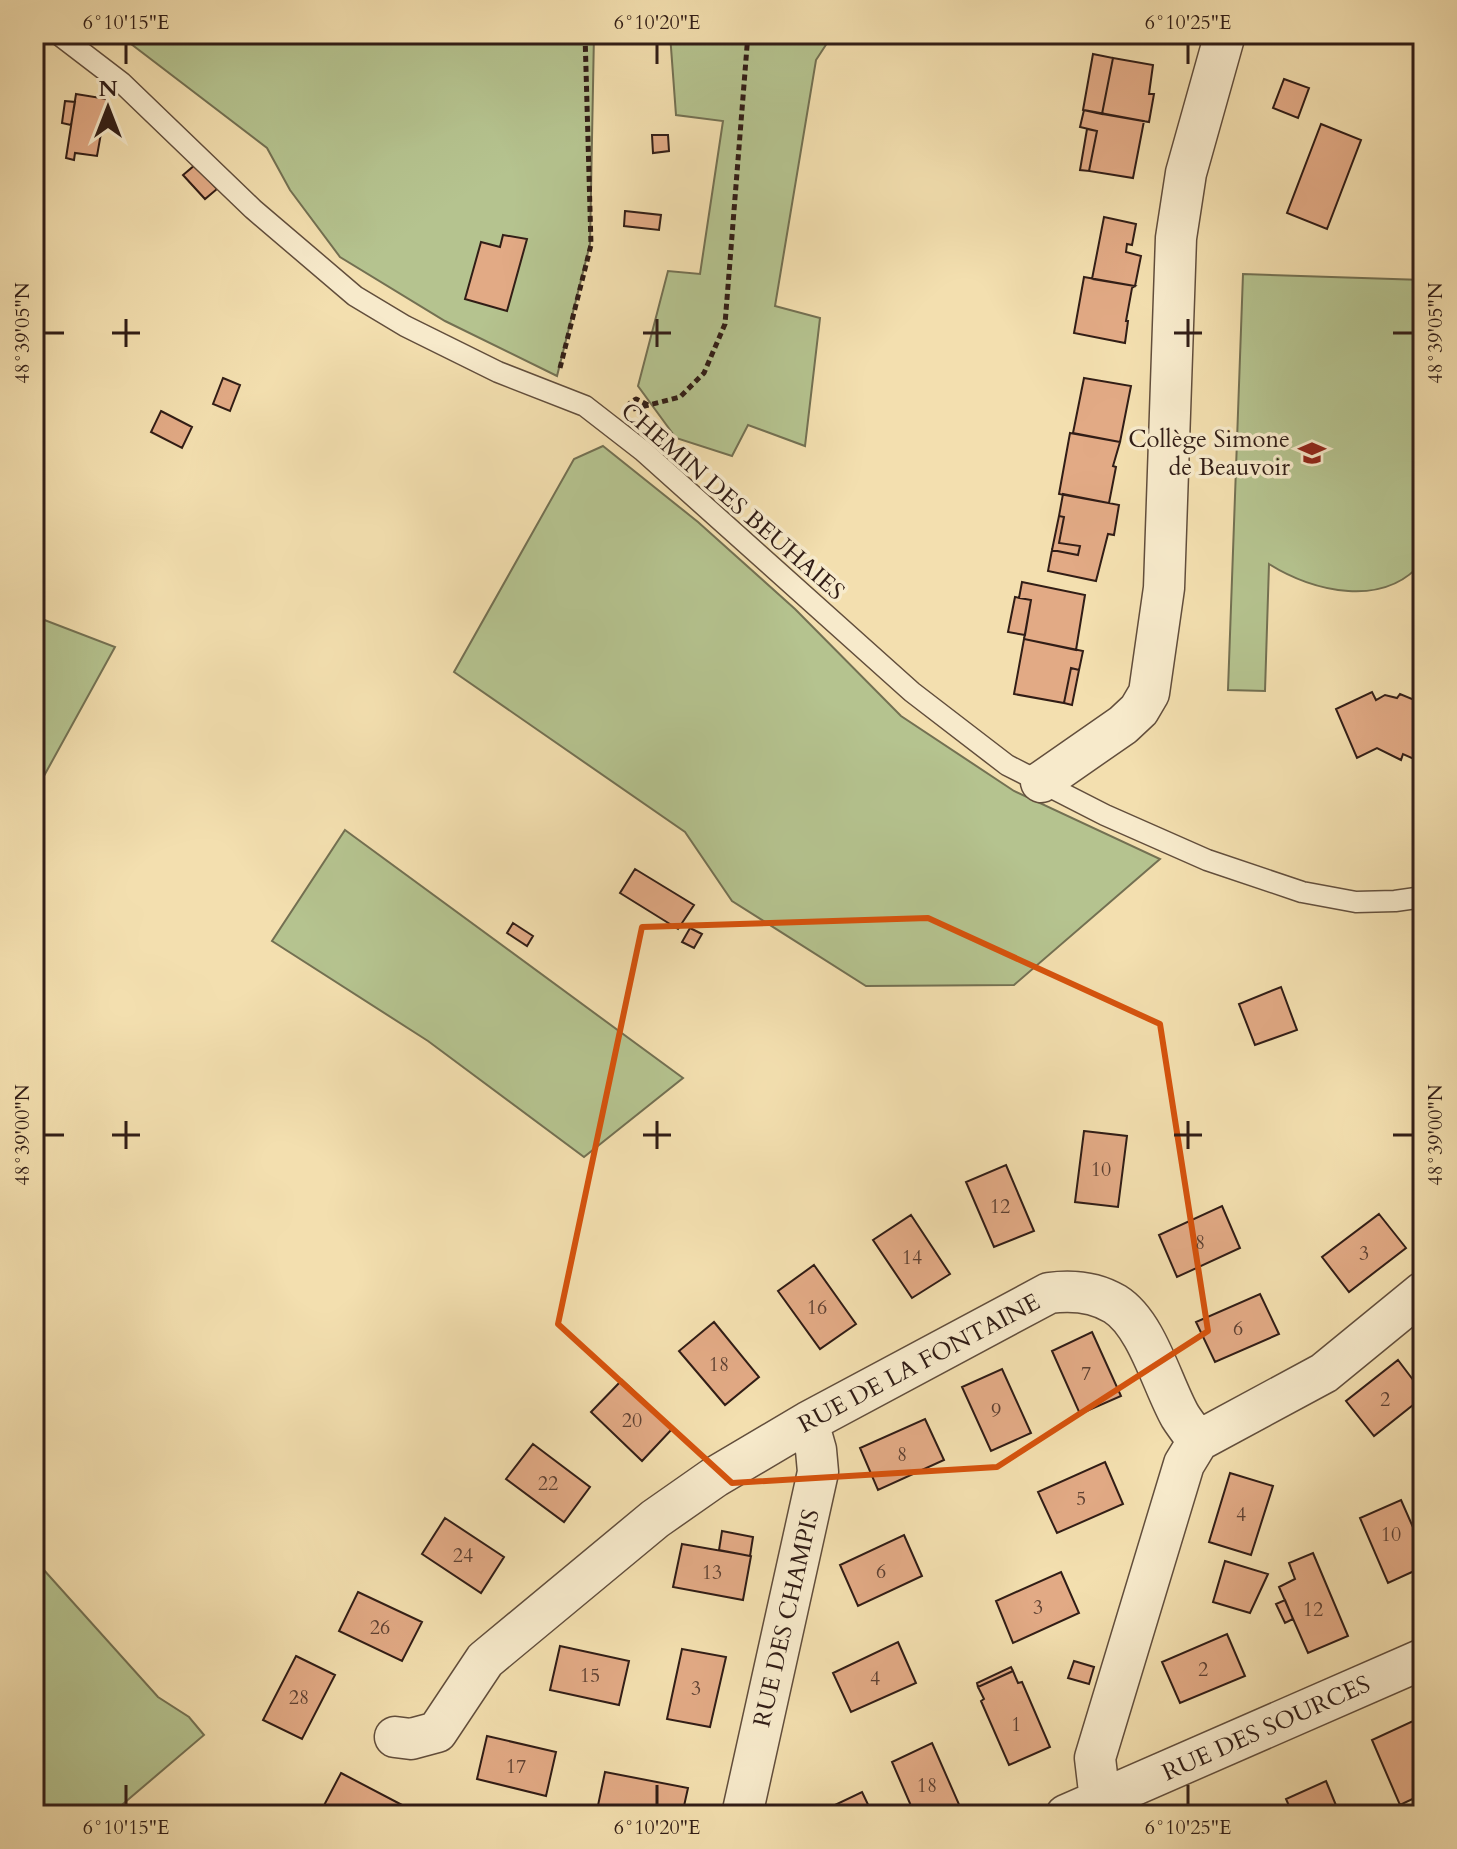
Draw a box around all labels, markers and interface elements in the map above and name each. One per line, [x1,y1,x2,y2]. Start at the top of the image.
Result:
text: 6°10'15"E [83,9,169,36]
text: 6°10'20"E [614,9,700,36]
text: 6°10'25"E [1145,9,1231,36]
north arrow [68,68,148,148]
text: N [98,74,118,104]
text: 48°39'05"N [9,282,36,384]
text: 48°39'05"N [1422,282,1449,384]
street label: CHEMIN DES BEUHAIES [614,395,852,608]
place label: Collège Simone de Beauvoir [1128,423,1290,484]
school or university icon: Collège Simone de Beauvoir [1297,438,1327,468]
text: 48°39'00"N [9,1084,36,1186]
text: 48°39'00"N [1422,1084,1449,1186]
house number: 10 [1091,1156,1111,1183]
house number: 12 [990,1193,1010,1220]
house number: 8 [1195,1229,1205,1256]
house number: 3 [1359,1240,1369,1267]
house number: 14 [902,1244,922,1271]
street label: RUE DE LA FONTAINE [793,1286,1046,1441]
house number: 16 [807,1294,827,1321]
house number: 6 [1233,1315,1243,1342]
house number: 18 [709,1351,729,1378]
house number: 7 [1081,1360,1091,1387]
house number: 2 [1380,1386,1390,1413]
house number: 9 [991,1397,1001,1424]
house number: 20 [622,1407,642,1434]
house number: 8 [897,1441,907,1468]
house number: 22 [538,1470,558,1497]
house number: 5 [1076,1485,1086,1512]
house number: 4 [1236,1501,1246,1528]
street label: RUE DES CHAMPIS [745,1506,828,1730]
house number: 10 [1381,1521,1401,1548]
house number: 24 [453,1542,473,1569]
house number: 6 [876,1558,886,1585]
house number: 13 [702,1559,722,1586]
house number: 3 [1033,1594,1043,1621]
house number: 12 [1303,1596,1323,1623]
house number: 26 [370,1614,390,1641]
house number: 2 [1198,1656,1208,1683]
house number: 15 [580,1662,600,1689]
house number: 4 [870,1665,880,1692]
street label: RUE DES SOURCES [1157,1668,1375,1789]
house number: 3 [691,1675,701,1702]
house number: 28 [289,1684,309,1711]
house number: 1 [1011,1711,1021,1738]
house number: 17 [506,1753,526,1780]
house number: 18 [917,1772,937,1799]
text: 6°10'15"E [83,1814,169,1841]
text: 6°10'20"E [614,1814,700,1841]
text: 6°10'25"E [1145,1814,1231,1841]

